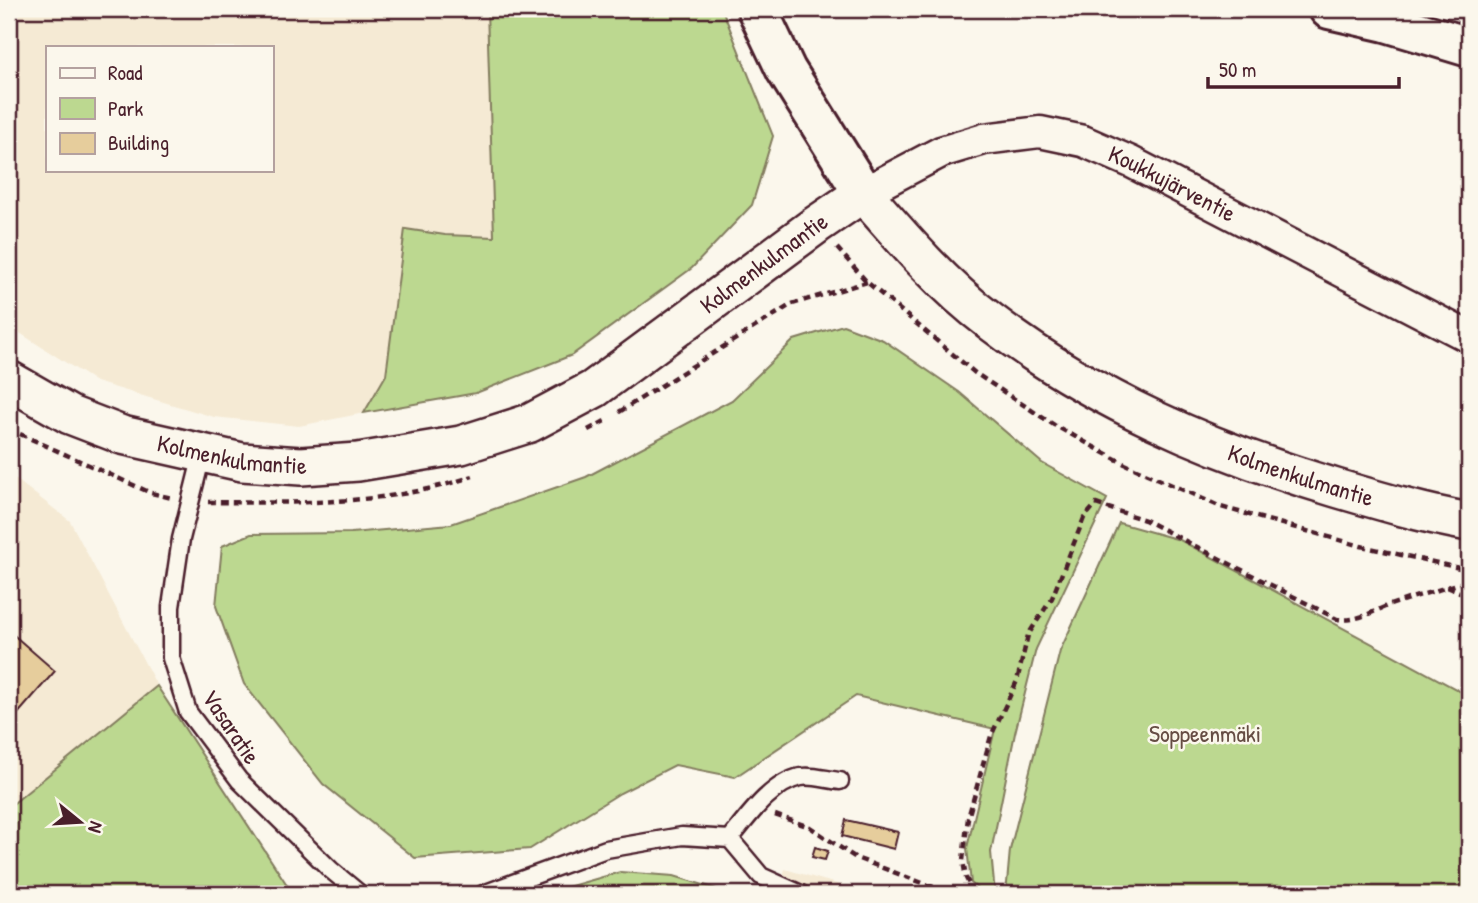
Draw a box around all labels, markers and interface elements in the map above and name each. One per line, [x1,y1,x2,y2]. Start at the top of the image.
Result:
legend [46,46,273,172]
scale bar [1208,46,1399,90]
text: 50 m [1219,55,1256,84]
text: Road [108,58,142,87]
text: Park [108,94,143,123]
text: Building [108,128,169,157]
street label: Koukkujärventie [1104,137,1242,229]
street label: Kolmenkulmantie [693,205,834,320]
street label: Kolmenkulmantie [154,426,308,481]
street label: Kolmenkulmantie [1224,436,1378,513]
street label: Vasaratie [195,683,269,770]
park label: Soppeenmäki [1149,717,1261,749]
north arrow [46,788,116,858]
text: N [82,818,110,836]

